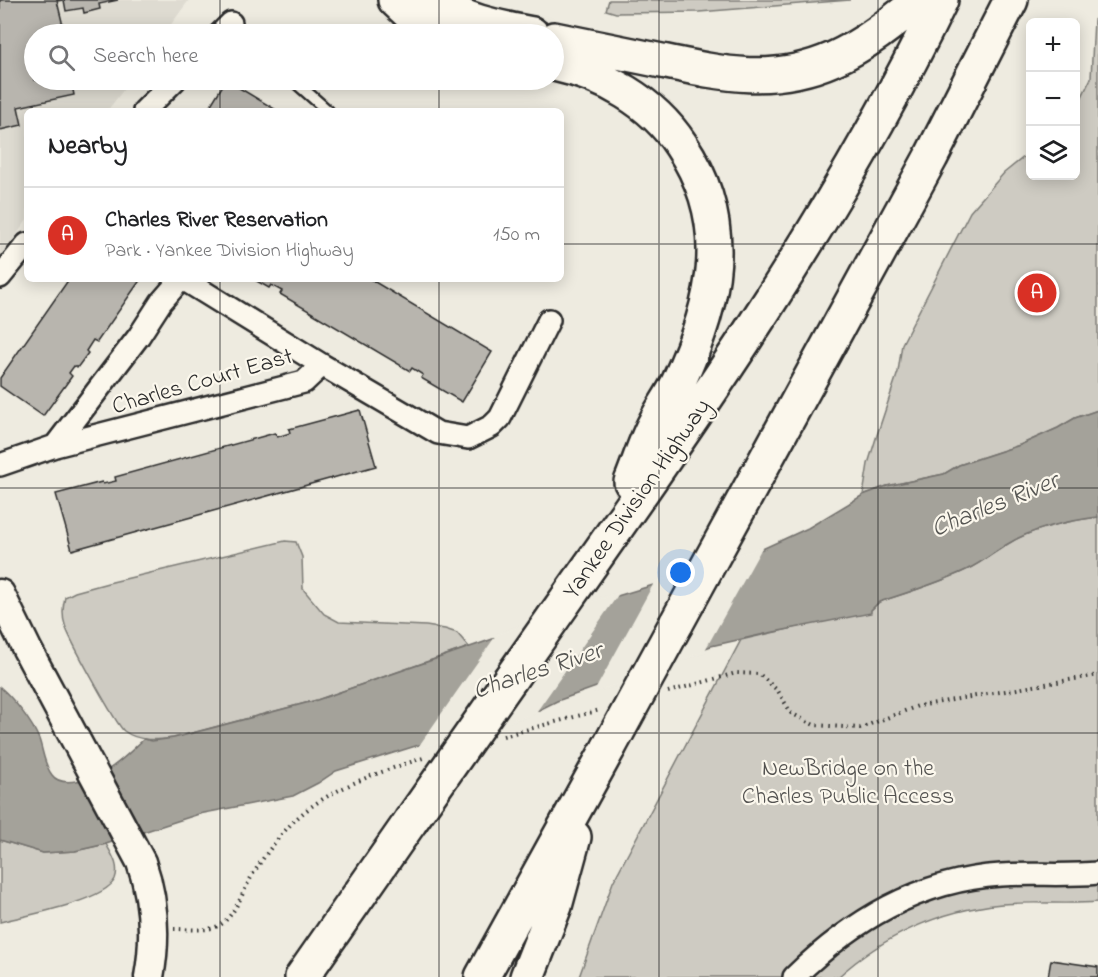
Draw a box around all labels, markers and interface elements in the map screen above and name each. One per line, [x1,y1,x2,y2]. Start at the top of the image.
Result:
map controls [1026,18,1080,180]
button: + [1026,18,1080,72]
search box [24,24,564,90]
icon: search [45,41,78,74]
text: Search here [93,41,198,73]
button: − [1026,72,1080,126]
button: layers [1026,126,1080,180]
text: Nearby [48,128,127,166]
text: Charles River Reservation [105,205,328,237]
text: A [61,221,74,250]
text: 150 m [493,221,540,250]
text: Park · Yankee Division Highway [105,237,354,266]
pin: A [1018,270,1056,316]
street label: Charles Court East [108,340,297,425]
street label: Yankee Division Highway [556,392,721,607]
water label: Charles River [926,462,1067,549]
your location [666,558,695,587]
water label: Charles River [468,632,610,711]
park label: NewBridge on the Charles Public Access [742,752,954,815]

